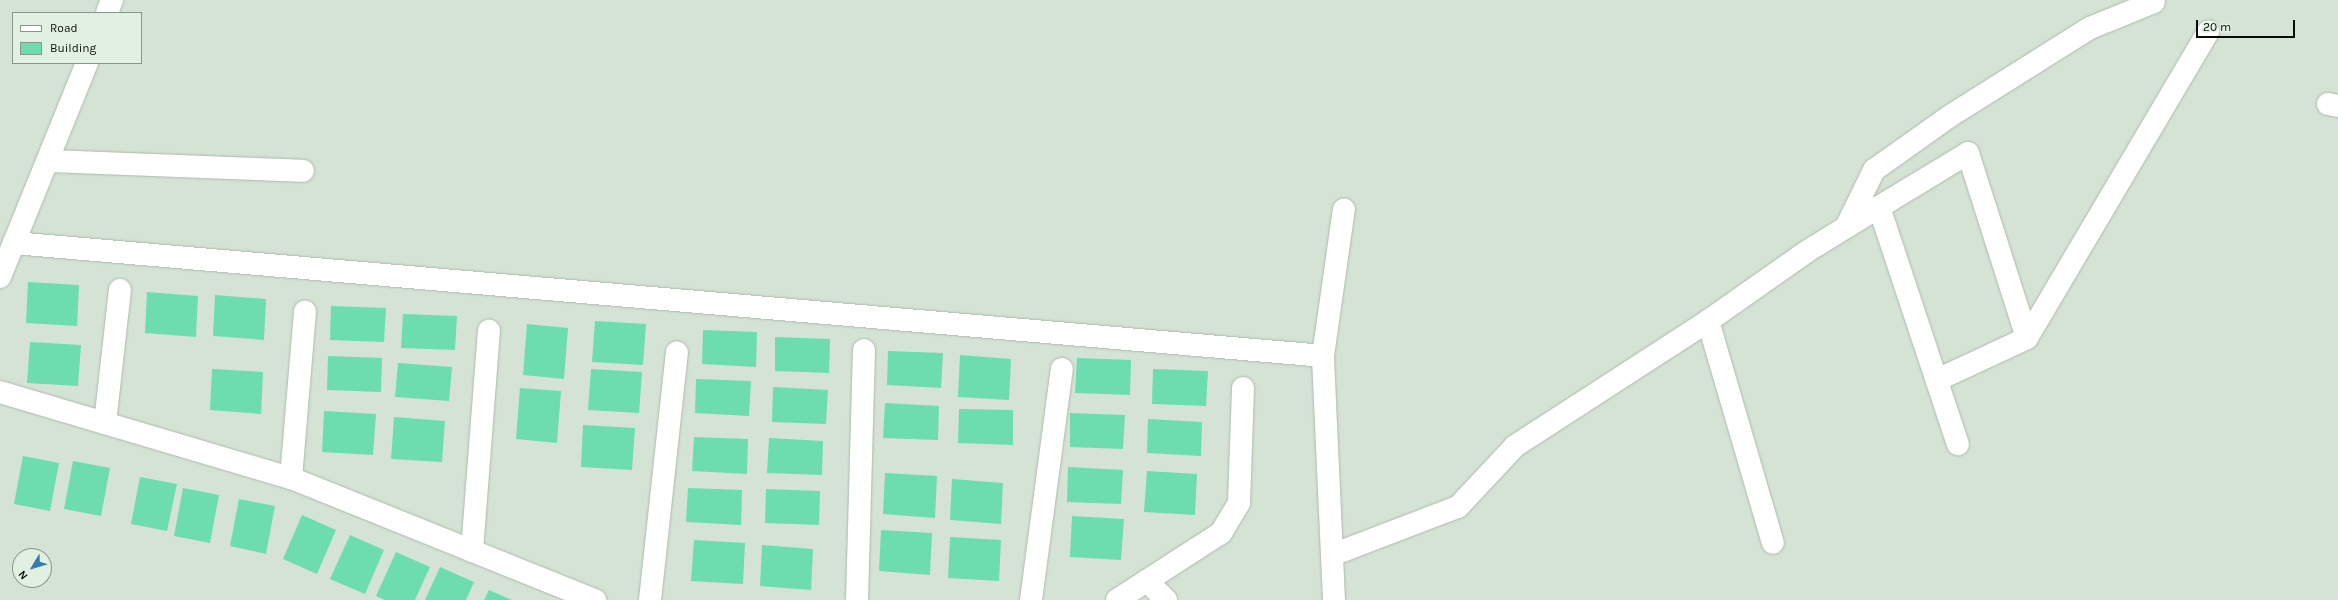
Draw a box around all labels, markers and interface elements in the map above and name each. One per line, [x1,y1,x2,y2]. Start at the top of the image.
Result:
legend [12,12,142,64]
scale bar [2198,12,2297,38]
text: 20 m [2203,20,2231,34]
text: Road [50,21,78,35]
text: Building [50,41,96,55]
north arrow [12,548,52,588]
text: N [15,568,30,582]

